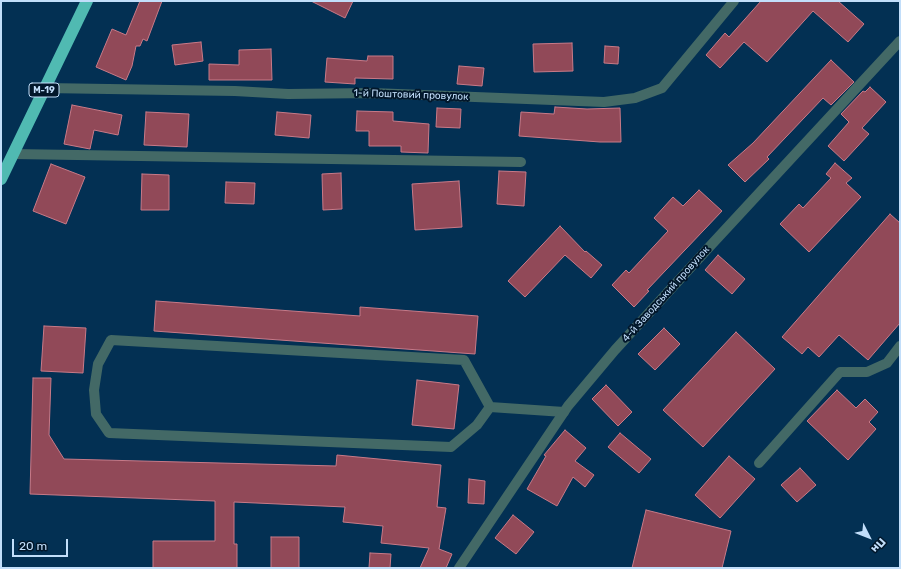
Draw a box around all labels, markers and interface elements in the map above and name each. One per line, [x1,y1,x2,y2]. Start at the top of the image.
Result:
road number: М-19 [29,83,59,97]
street label: 1-й Поштовий провулок [353,87,469,103]
street label: 4-й Заводський провулок [620,244,712,344]
north arrow [849,517,889,557]
scale bar [14,531,70,557]
text: Пн [868,535,888,555]
text: 20 m [19,539,47,553]

